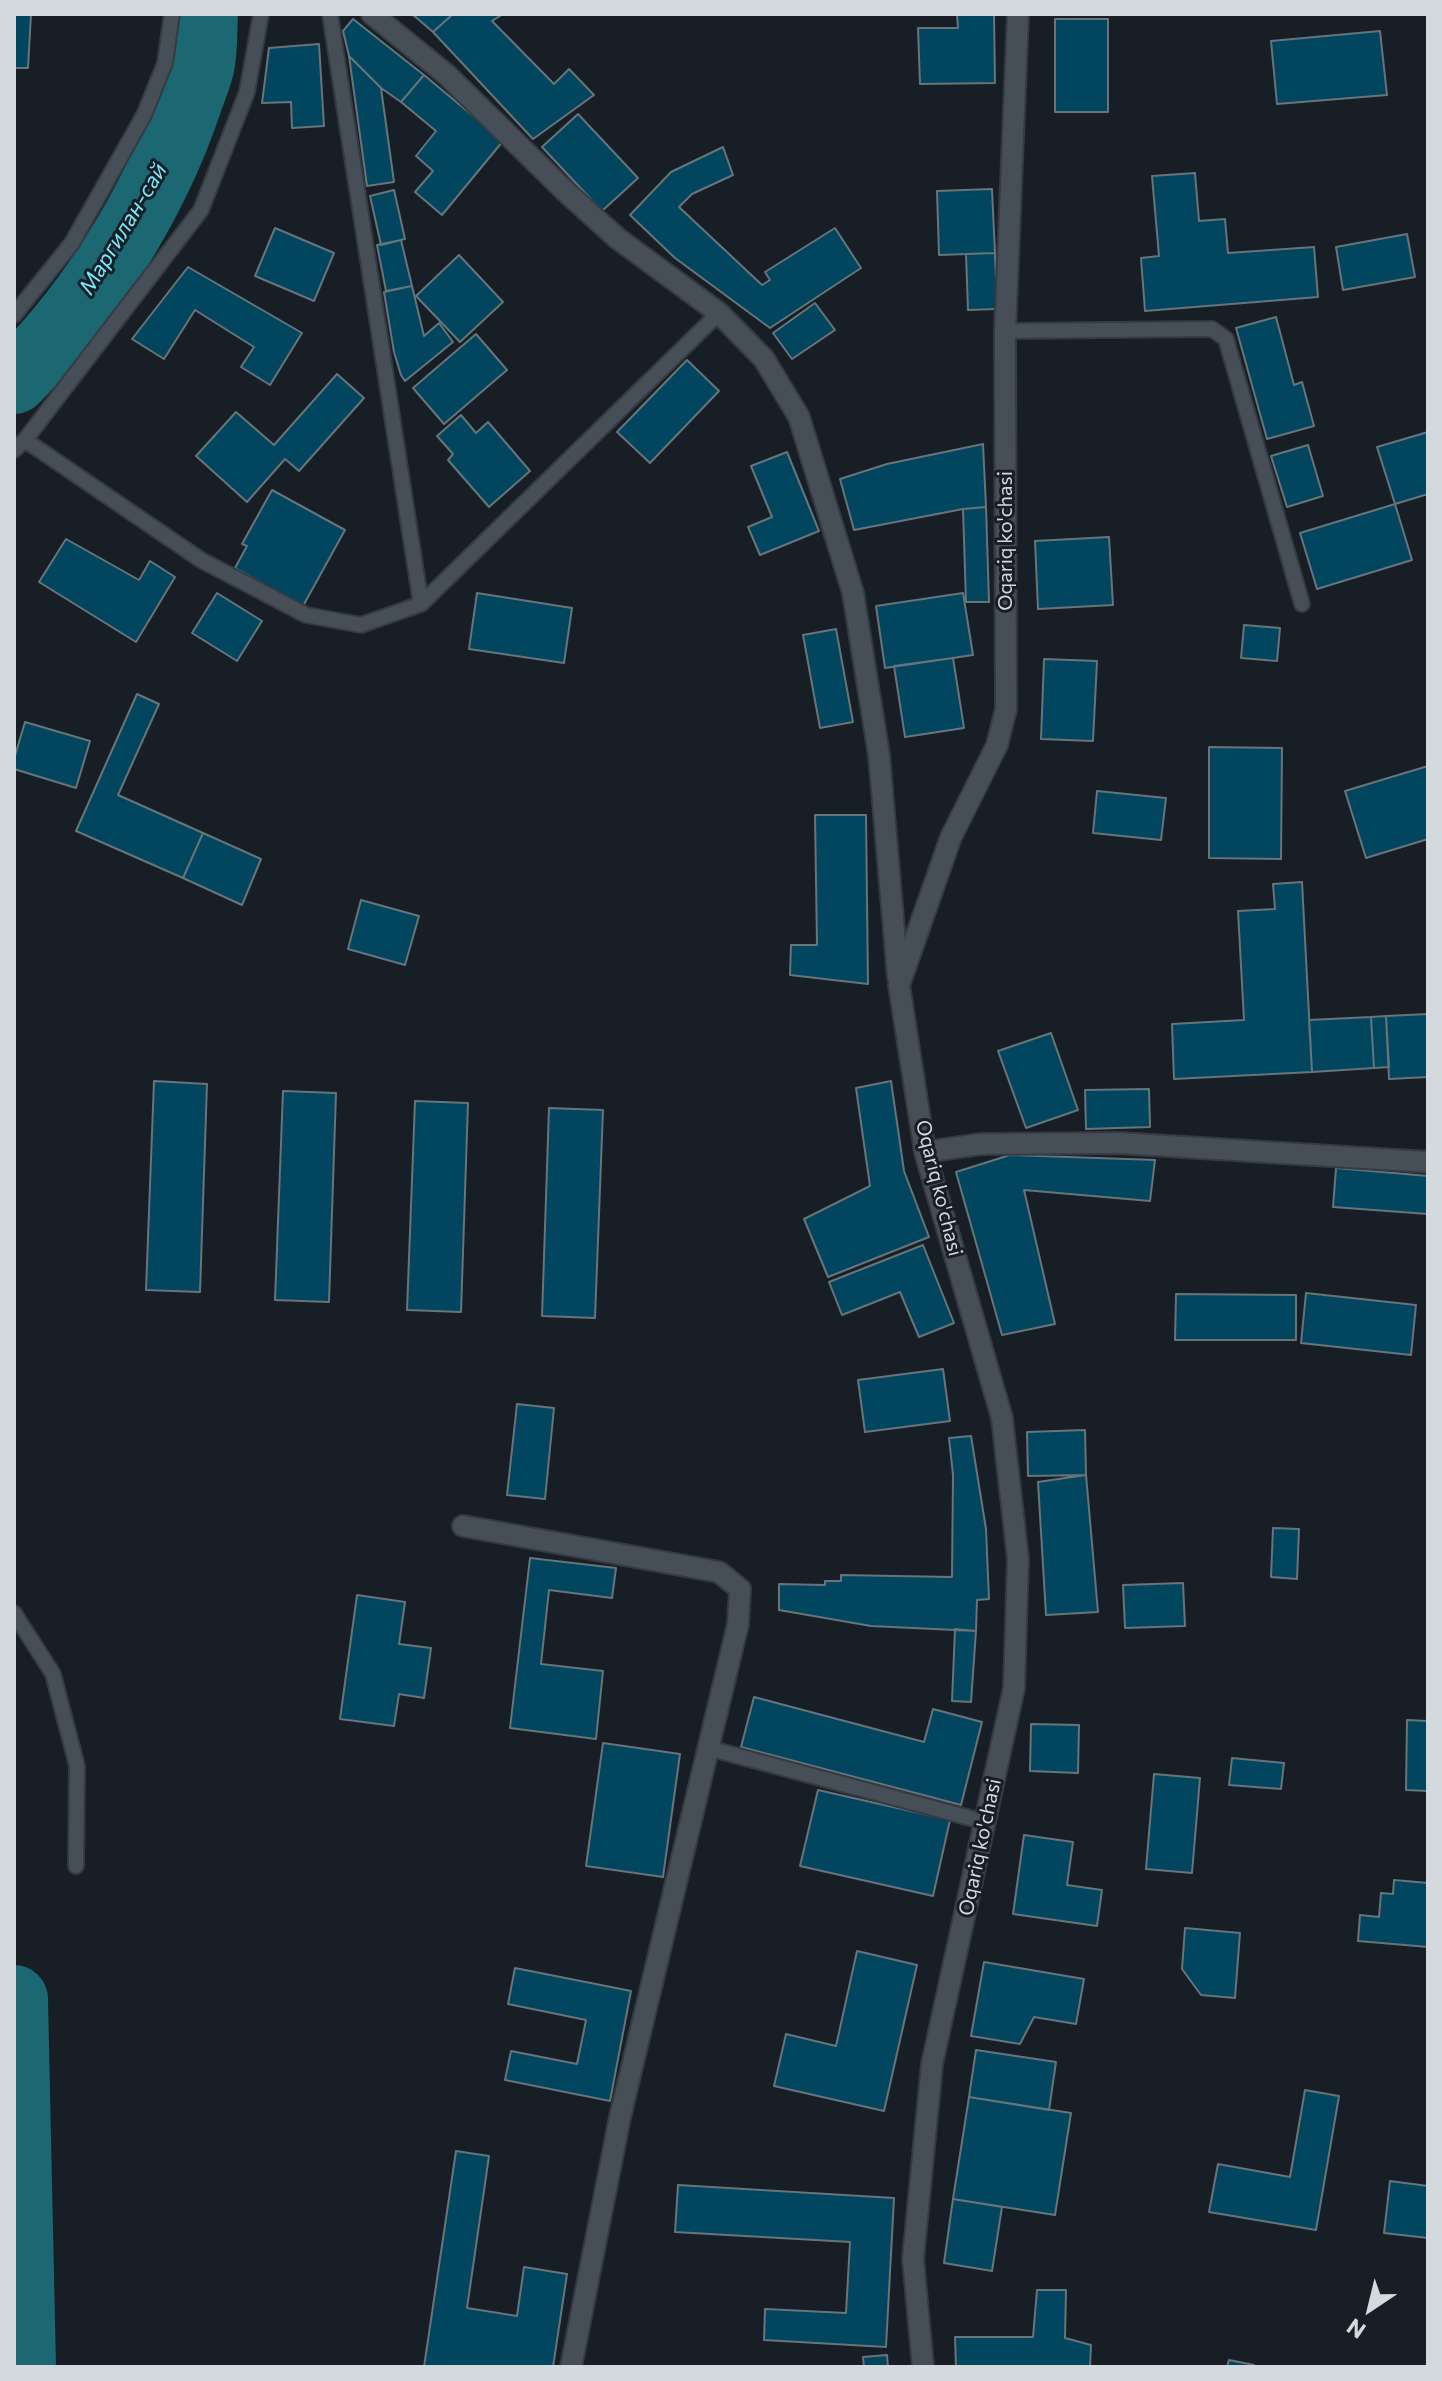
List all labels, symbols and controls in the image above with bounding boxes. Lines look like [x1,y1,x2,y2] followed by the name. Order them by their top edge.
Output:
[74,159,172,299] water label: Маргилан-сай
[993,471,1017,611] street label: Oqariq ko'chasi
[910,1117,968,1259] street label: Oqariq ko'chasi
[954,1776,1006,1918] street label: Oqariq ko'chasi
[1330,2269,1410,2349] north arrow
[1341,2313,1370,2345] text: N

